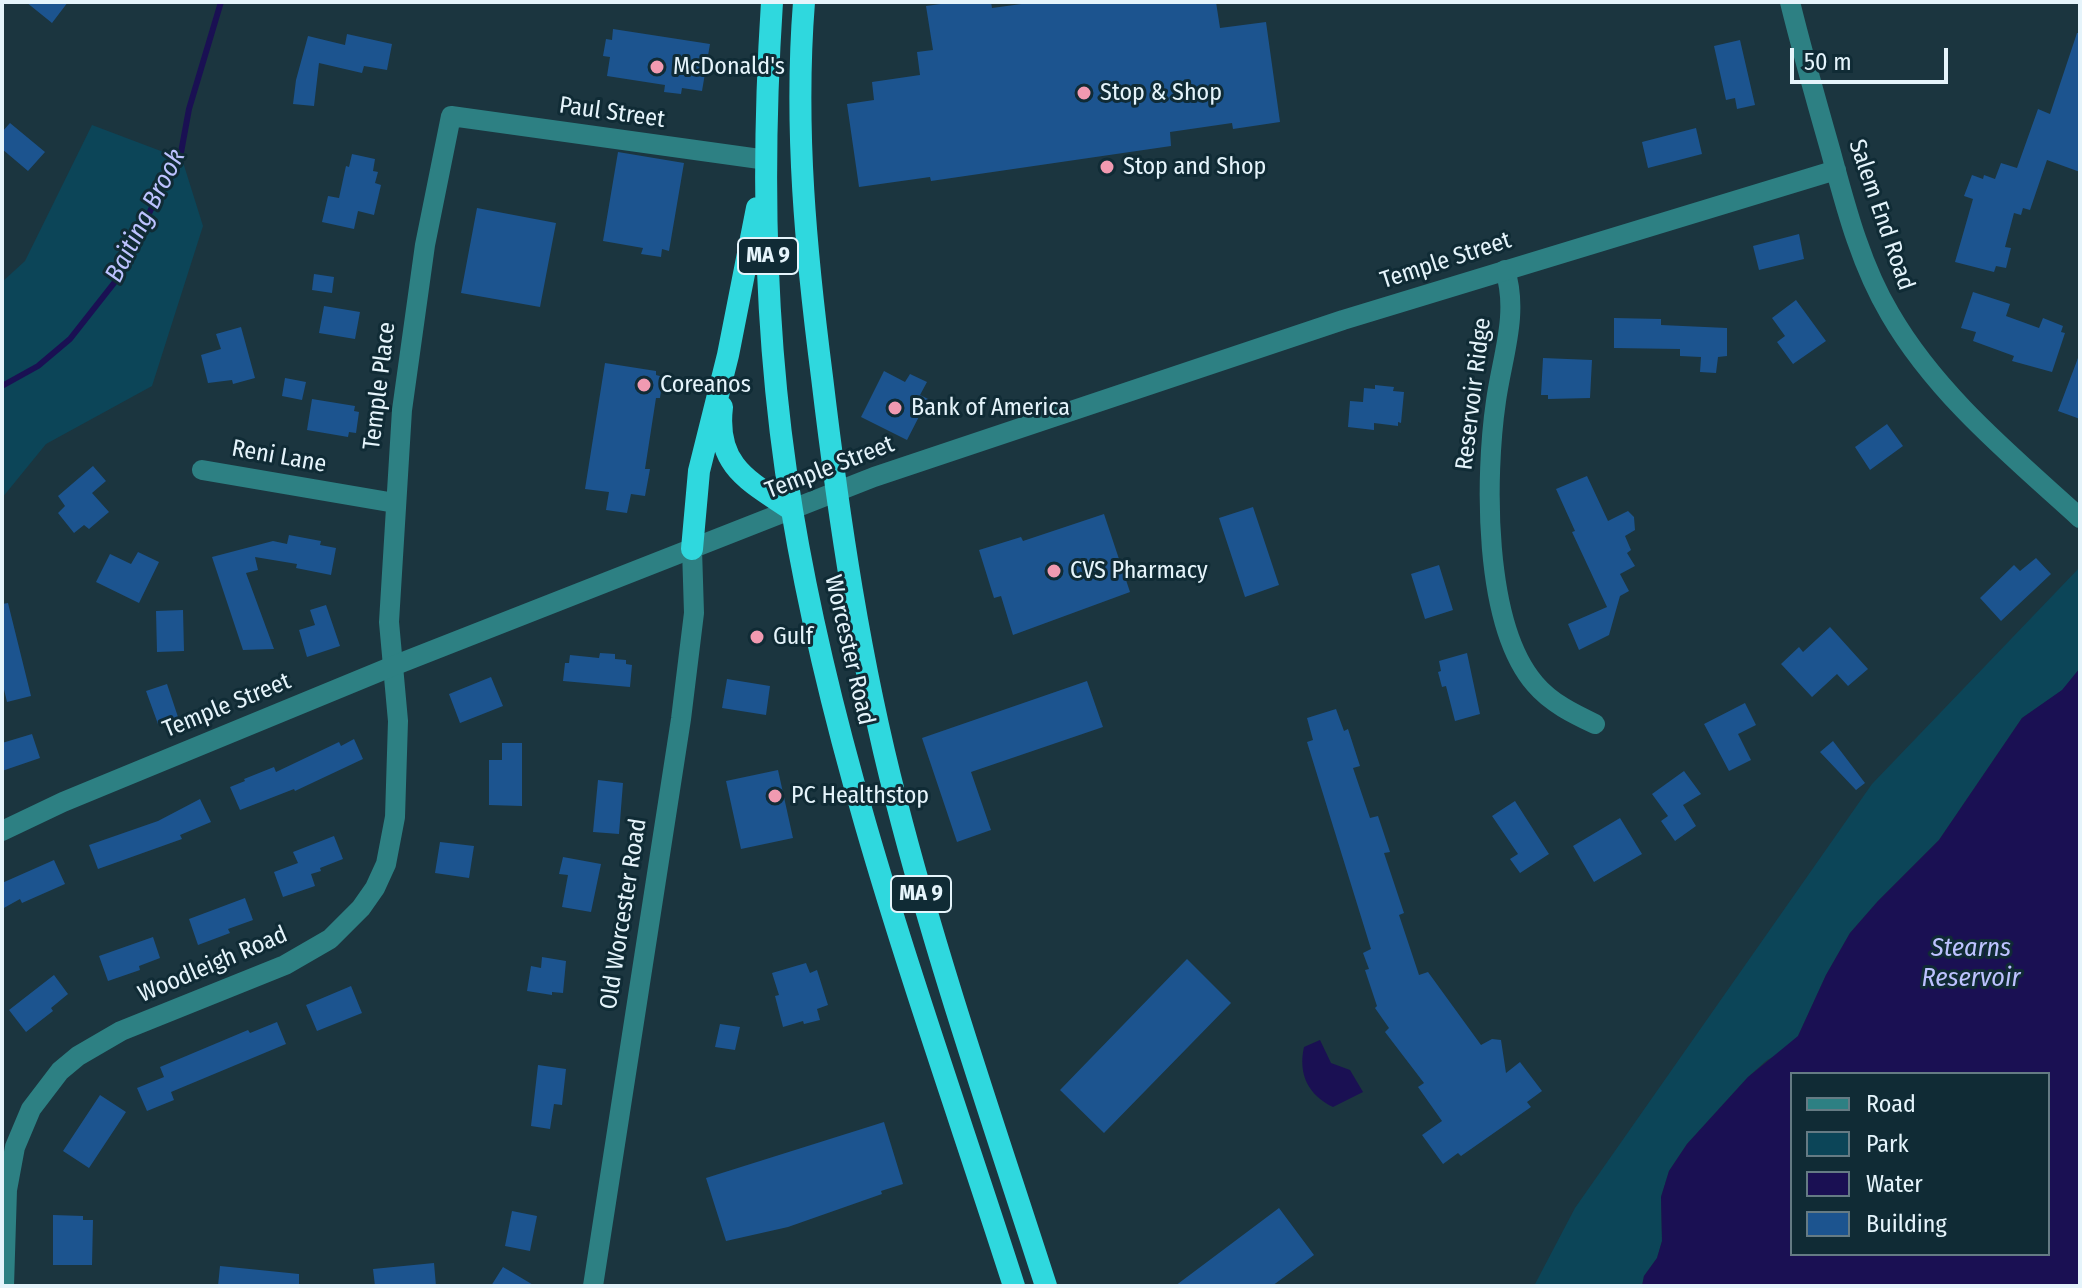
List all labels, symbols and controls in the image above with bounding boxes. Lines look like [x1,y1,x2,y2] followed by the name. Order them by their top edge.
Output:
[1794,32,1952,82] scale bar
[1804,48,1852,76] text: 50 m
[673,53,785,81] place label: McDonald's
[648,58,666,76] marker: McDonald's
[1100,79,1222,107] place label: Stop & Shop
[1075,84,1093,102] marker: Stop & Shop
[557,91,667,135] street label: Paul Street
[1842,136,1920,294] street label: Salem End Road
[99,144,193,288] water label: Baiting Brook
[1123,153,1266,181] place label: Stop and Shop
[1098,158,1116,176] marker: Stop and Shop
[1377,226,1515,296] street label: Temple Street
[738,238,798,274] road number: MA 9
[1450,316,1498,472] street label: Reservoir Ridge
[358,320,402,452] street label: Temple Place
[660,371,751,399] place label: Coreanos
[635,376,653,394] marker: Coreanos
[911,394,1070,422] place label: Bank of America
[886,399,904,417] marker: Bank of America
[762,430,898,506] street label: Temple Street
[229,435,329,479] street label: Reni Lane
[1070,557,1208,585] place label: CVS Pharmacy
[1045,562,1063,580] marker: CVS Pharmacy
[818,572,880,728] street label: Worcester Road
[773,623,813,651] place label: Gulf
[748,628,766,646] marker: Gulf
[159,667,295,745] street label: Temple Street
[791,782,929,810] place label: PC Healthstop
[766,787,784,805] marker: PC Healthstop
[595,816,653,1012] street label: Old Worcester Road
[891,876,951,912] road number: MA 9
[134,921,292,1009] street label: Woodleigh Road
[1922,933,2020,994] water label: Stearns Reservoir
[1790,1072,2050,1256] legend
[1866,1090,1916,1118] text: Road
[1866,1130,1909,1158] text: Park
[1866,1170,1923,1198] text: Water
[1866,1210,1947,1238] text: Building

